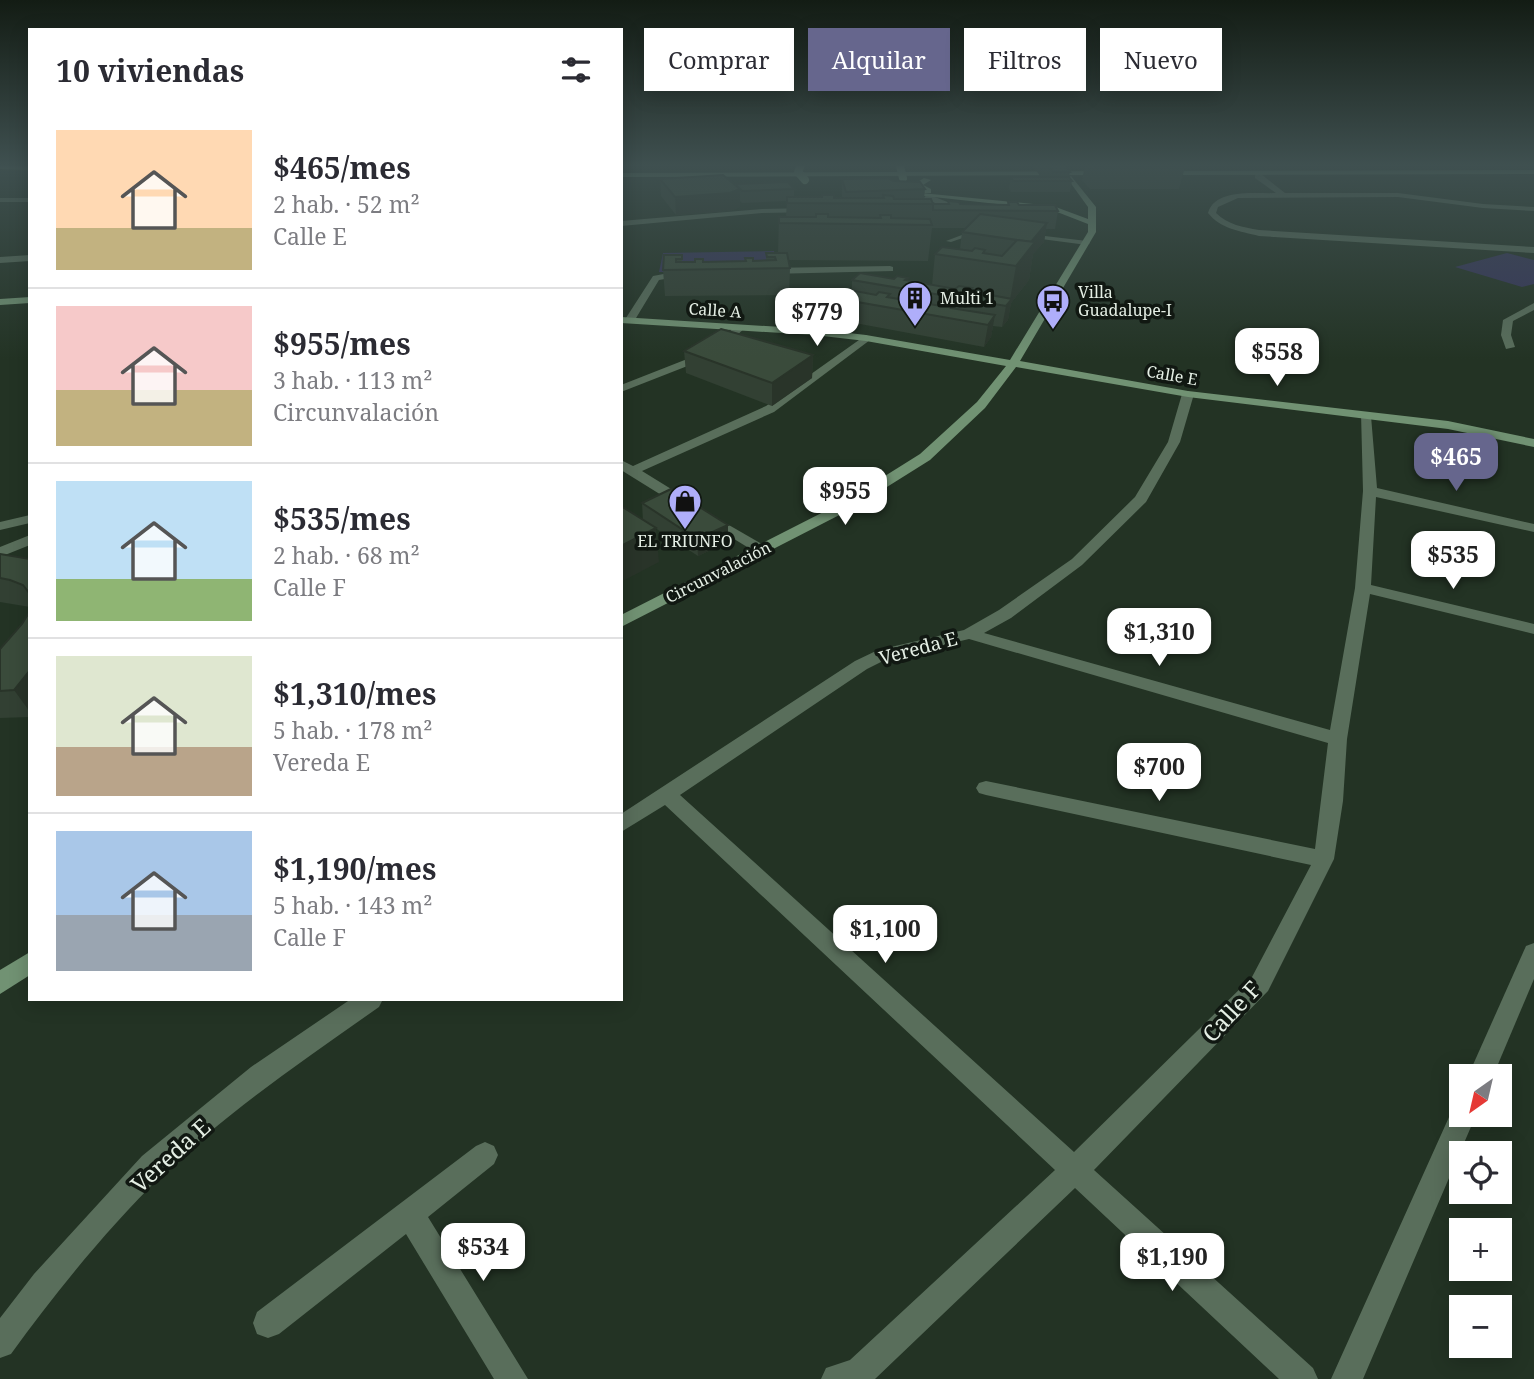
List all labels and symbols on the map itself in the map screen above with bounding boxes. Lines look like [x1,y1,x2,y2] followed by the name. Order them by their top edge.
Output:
[896,279,934,328] building icon: Multi 1
[1078,281,1172,321] place label: Villa Guadalupe-I
[1034,282,1072,331] bus stop icon: Villa Guadalupe-I
[940,287,994,309] place label: Multi 1
[776,288,858,348] pin: $779
[688,297,743,323] street label: Calle A
[1236,328,1318,388] pin: $558
[1145,360,1199,390] street label: Calle E
[1415,434,1497,493] pin: $465
[804,468,886,527] pin: $955
[666,482,704,531] shop icon: EL TRIUNFO
[637,530,733,552] place label: EL TRIUNFO
[1412,532,1494,591] pin: $535
[661,536,775,608] street label: Circunvalación
[1102,608,1216,668] pin: $1,310
[876,625,960,671] street label: Vereda E
[1118,744,1200,803] pin: $700
[828,906,942,965] pin: $1,100
[1194,973,1268,1049] street label: Calle F
[1449,1064,1512,1127] north arrow
[123,1111,217,1199] street label: Vereda E
[442,1224,524,1283] pin: $534
[1115,1234,1229,1293] pin: $1,190

